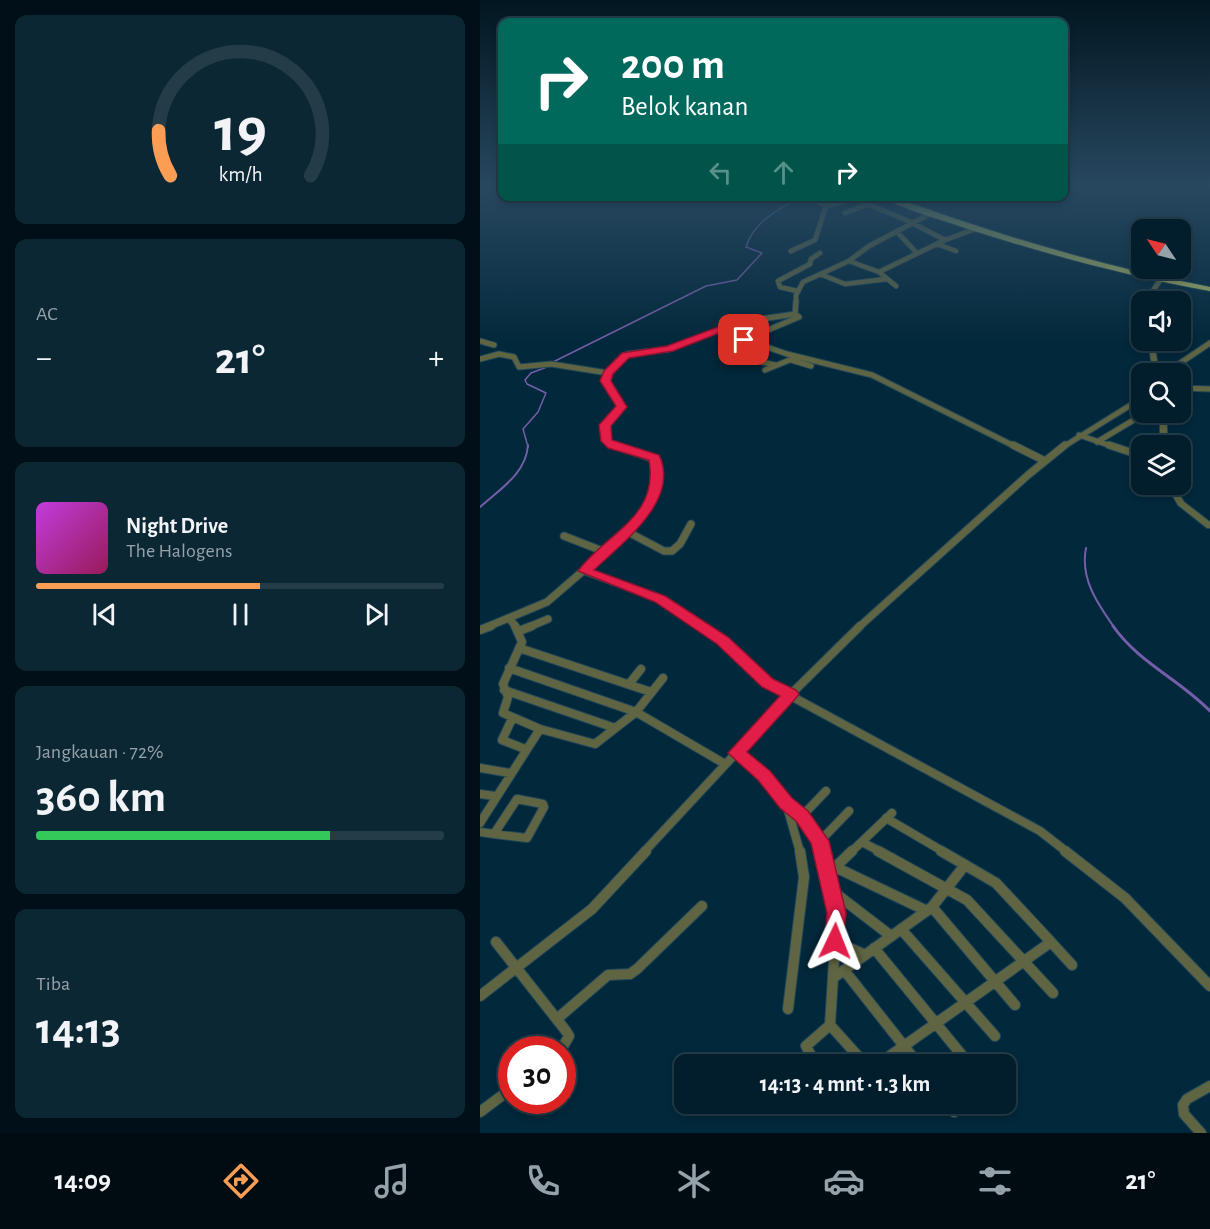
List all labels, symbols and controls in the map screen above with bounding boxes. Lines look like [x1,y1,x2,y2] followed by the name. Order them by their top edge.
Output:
[522,42,600,120] icon: right
[621,44,725,86] text: 200 m
[621,93,748,120] text: Belok kanan
[214,100,266,162] text: 19
[704,156,737,189] icon: left
[767,156,800,189] icon: ahead
[830,156,863,189] icon: right
[218,165,262,186] text: km/h
[1131,219,1191,279] north arrow
[1131,219,1191,495] map controls
[1131,291,1191,351] button: sound
[36,304,58,324] text: AC
[718,314,769,365] pin
[727,323,760,356] icon: arrive
[215,337,265,382] text: 21°
[36,342,52,375] text: −
[428,342,444,375] text: +
[1131,363,1191,423] button: search
[1131,435,1191,495] button: layers
[126,515,228,537] text: Night Drive
[126,541,232,561] text: The Halogens
[88,598,121,631] icon: previous
[224,598,257,631] icon: pause
[360,598,393,631] icon: next
[36,742,164,762] text: Jangkauan · 72%
[36,775,166,820] text: 360 km
[803,909,867,973] position arrow
[36,974,70,994] text: Tiba
[36,1007,121,1052] text: 14:13
[498,1036,576,1114] speed limit sign: 30
[760,1073,930,1095] text: 14:13 · 4 mnt · 1.3 km
[220,1160,262,1202] icon: directions
[371,1160,413,1202] icon: music
[522,1160,564,1202] icon: phone
[673,1160,715,1202] icon: climate
[823,1160,865,1202] icon: car
[974,1160,1016,1202] icon: filters
[54,1167,111,1194] text: 14:09
[1125,1167,1156,1194] text: 21°

